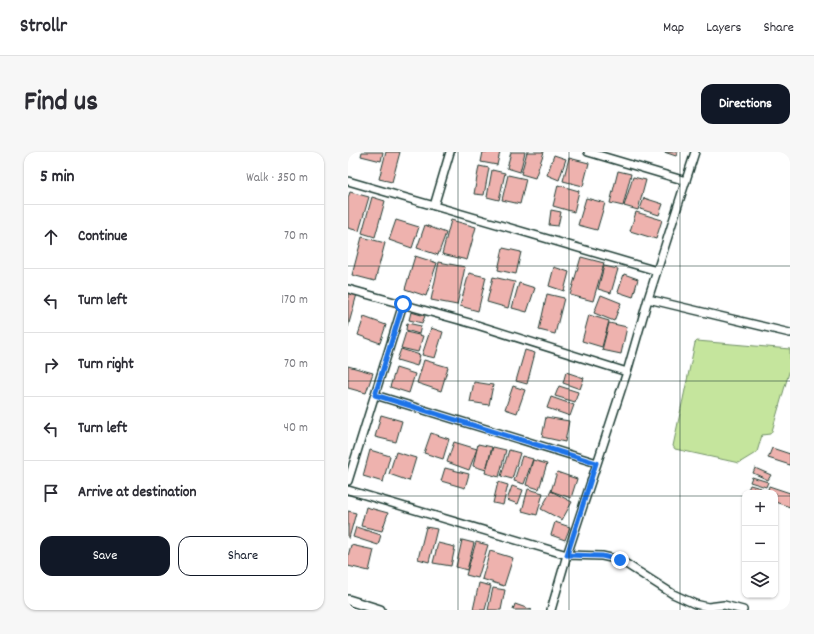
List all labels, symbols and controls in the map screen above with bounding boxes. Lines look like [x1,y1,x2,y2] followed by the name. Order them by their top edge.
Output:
[20,14,67,41] text: Strollr
[663,18,684,38] text: Map
[706,18,741,38] text: Layers
[763,18,794,38] text: Share
[24,84,98,124] text: Find us
[701,84,790,124] button: Directions
[40,166,74,190] text: 5 min
[246,169,308,188] text: Walk · 350 m
[40,226,62,248] icon: ahead
[78,226,127,248] text: Continue
[284,227,308,246] text: 70 m
[40,290,62,312] icon: left
[78,290,127,312] text: Turn left
[281,291,308,310] text: 170 m
[394,295,412,313] route start
[40,354,62,376] icon: right
[78,354,134,376] text: Turn right
[284,355,308,374] text: 70 m
[40,418,62,440] icon: left
[78,418,127,440] text: Turn left
[284,419,308,438] text: 40 m
[40,482,62,504] icon: arrive
[78,482,196,504] text: Arrive at destination
[742,490,778,598] map controls
[742,490,778,526] button: +
[742,526,778,562] button: −
[40,536,170,576] button: Save
[178,536,308,576] button: Share
[611,551,629,569] route end
[742,562,778,598] button: layers

